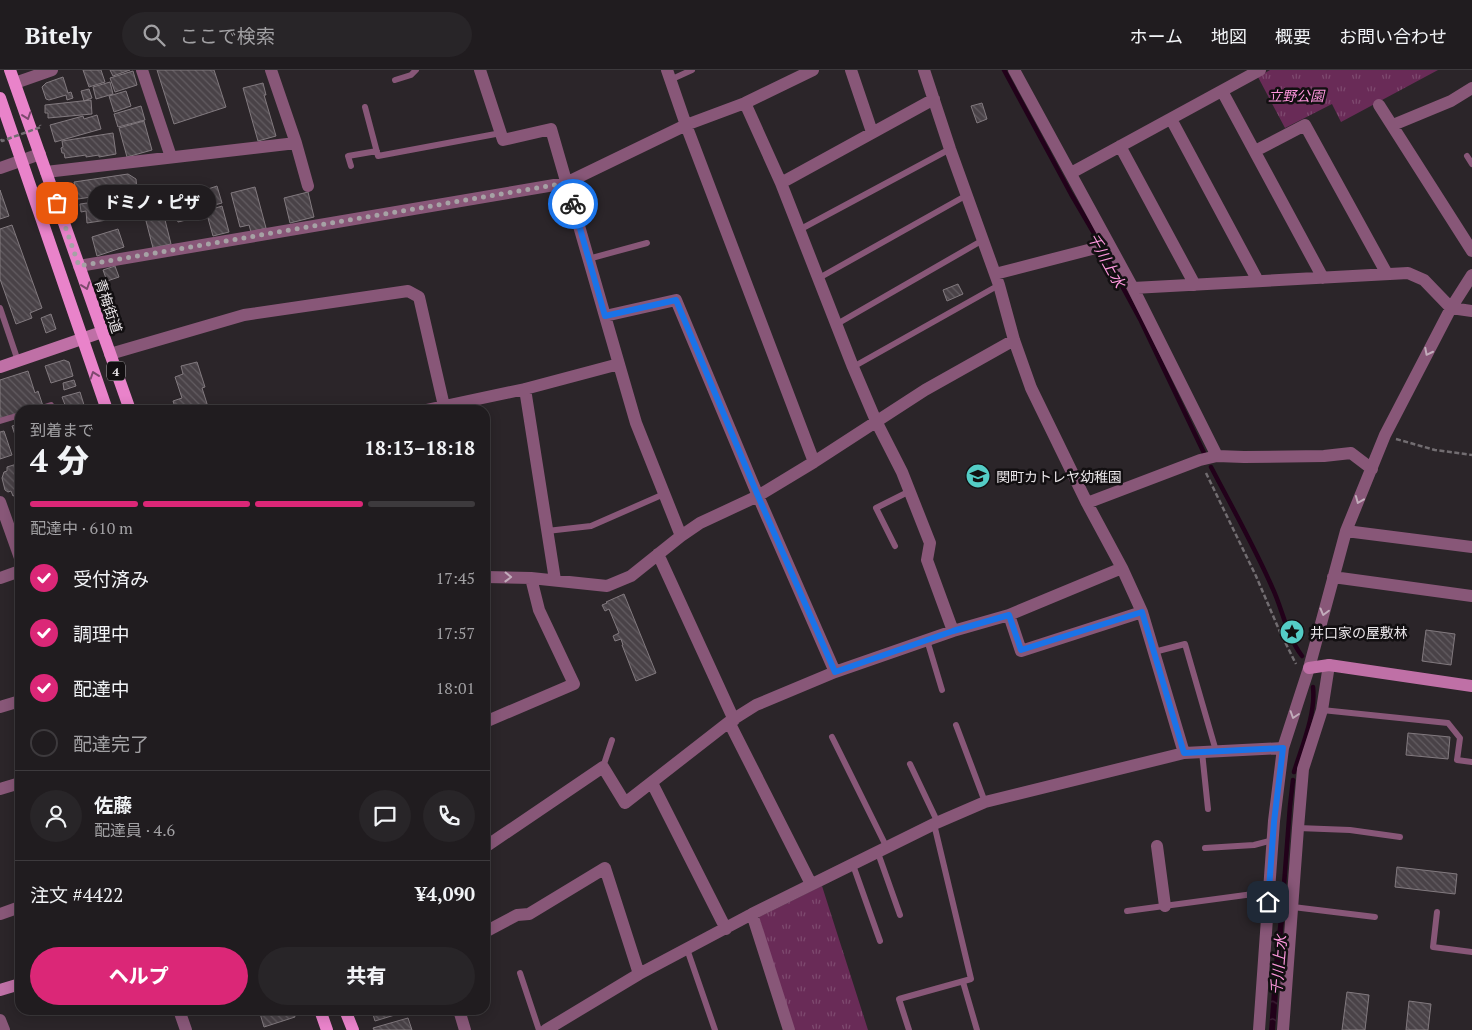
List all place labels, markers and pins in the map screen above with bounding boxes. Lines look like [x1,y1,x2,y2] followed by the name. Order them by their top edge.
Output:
[36,182,78,224] pin
[87,186,214,220] callout: ドミノ・ピザ
[965,463,991,489] school or university icon: 関町カトレヤ幼稚園
[996,467,1122,486] place label: 関町カトレヤ幼稚園
[1279,619,1305,645] place icon: 井口家の屋敷林
[1310,623,1408,642] place label: 井口家の屋敷林
[1247,881,1289,923] pin

